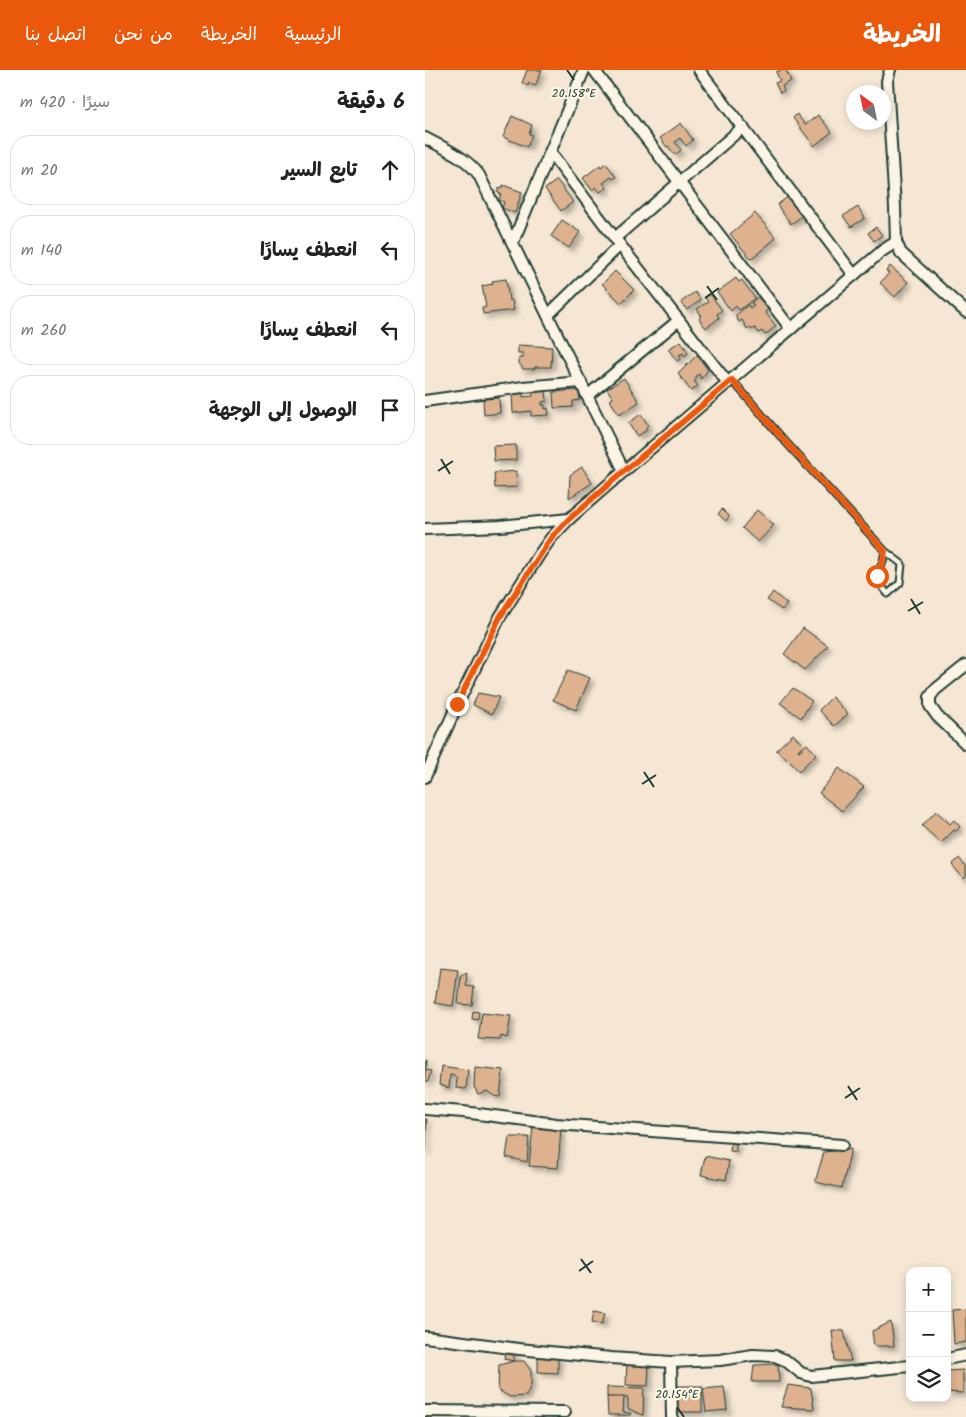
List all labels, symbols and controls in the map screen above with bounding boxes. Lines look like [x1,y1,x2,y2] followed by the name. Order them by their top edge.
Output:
[863,16,941,55] text: الخريطة
[25,21,86,50] text: اتصل بنا
[114,21,173,50] text: من نحن
[201,21,257,50] text: الخريطة
[285,21,341,50] text: الرئيسية
[552,84,597,103] text: 20.158°E
[846,85,891,130] north arrow
[337,86,405,119] text: 6 دقيقة
[20,90,110,115] text: سيرًا · 420 m
[282,156,357,186] text: تابع السير
[376,156,404,184] icon: ahead
[21,158,57,183] text: 20 m
[260,236,357,266] text: انعطف يسارًا
[376,236,404,264] icon: left
[21,238,62,263] text: 140 m
[260,316,357,346] text: انعطف يسارًا
[376,316,404,344] icon: left
[21,318,66,343] text: 260 m
[209,396,357,426] text: الوصول إلى الوجهة
[376,396,404,424] icon: arrive
[866,565,889,588] route start
[446,693,469,716] route end
[906,1267,951,1402] map controls
[906,1267,951,1312] button: +
[906,1312,951,1357] button: −
[906,1357,951,1402] button: layers
[655,1385,700,1404] text: 20.154°E

